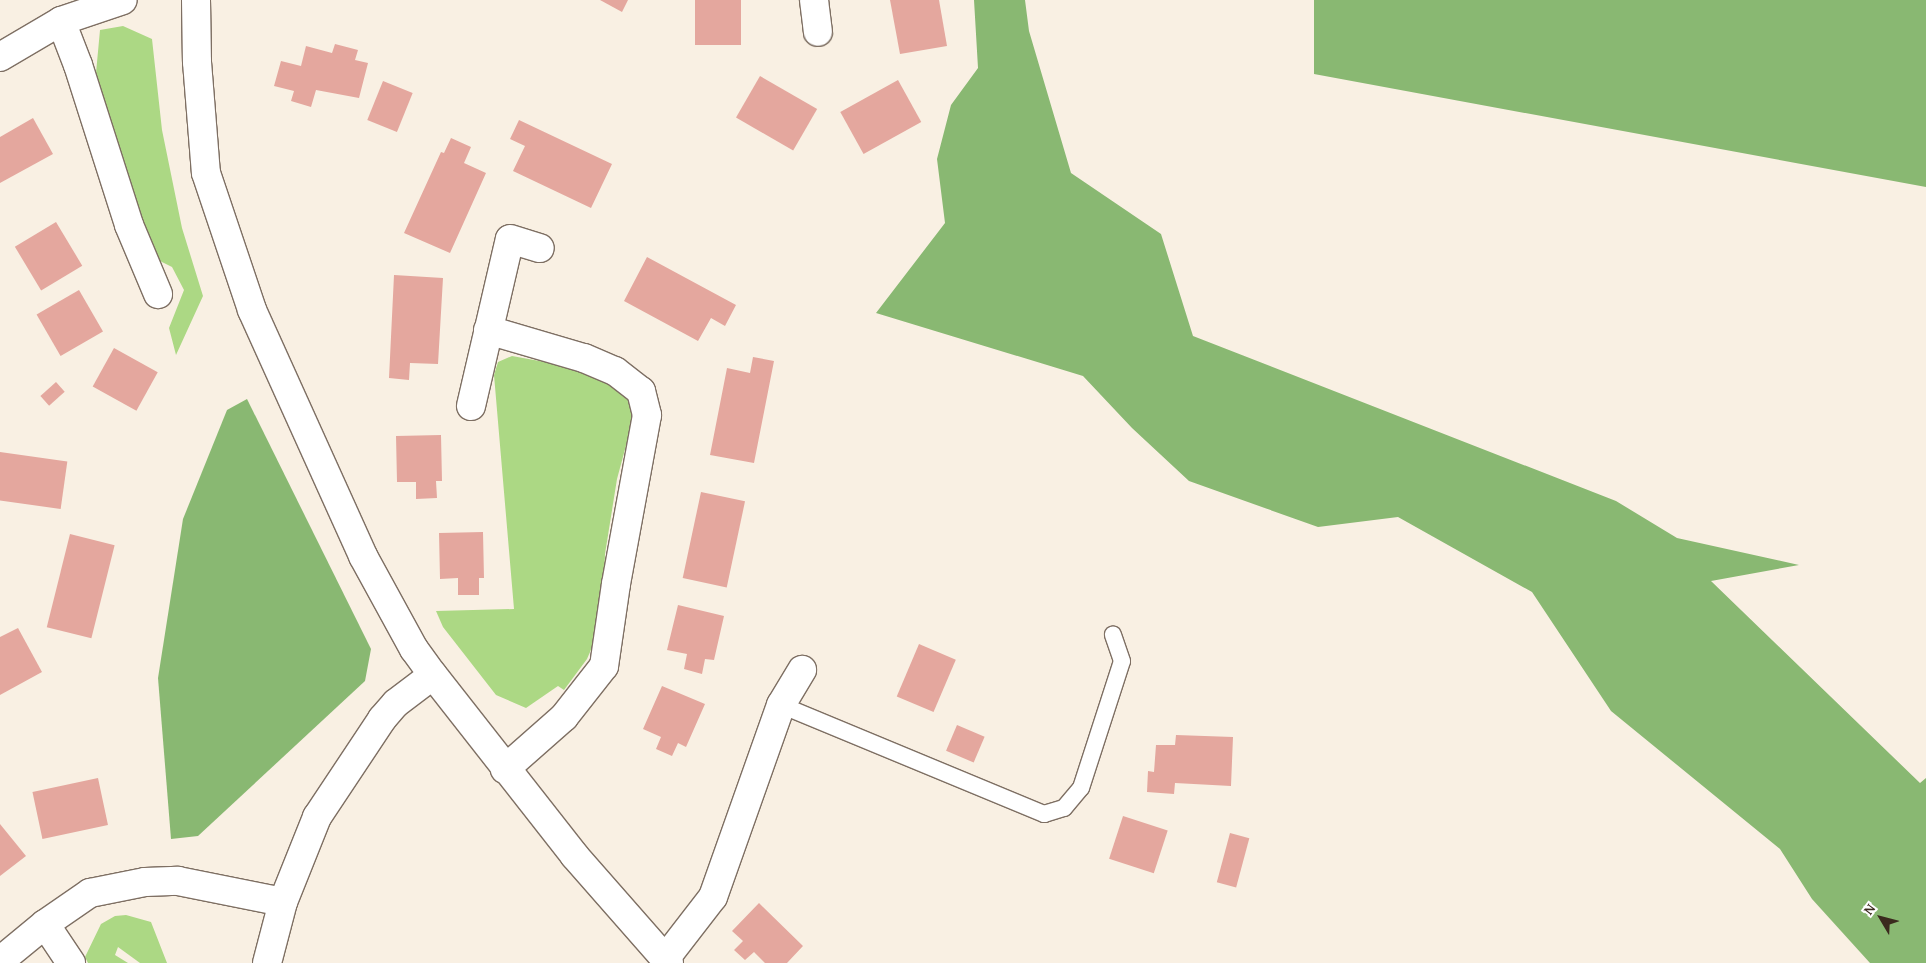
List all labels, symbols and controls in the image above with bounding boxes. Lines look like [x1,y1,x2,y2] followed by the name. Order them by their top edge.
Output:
[1856,893,1906,943] north arrow
[1858,899,1880,919] text: N

